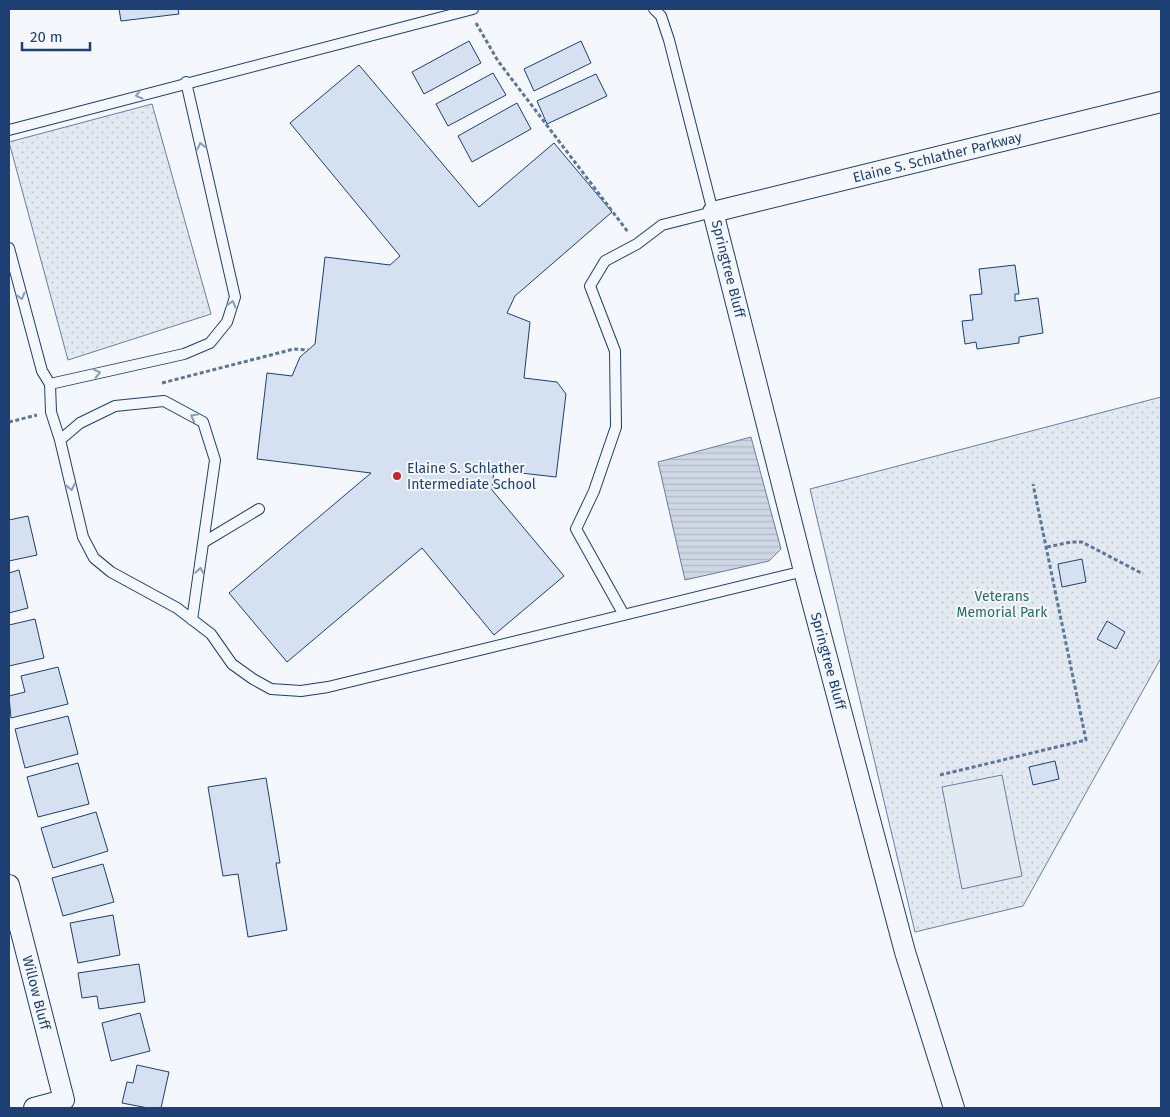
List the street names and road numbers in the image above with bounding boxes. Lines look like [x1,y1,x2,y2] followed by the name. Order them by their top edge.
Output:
[851,128,1024,186] street label: Elaine S. Schlather Parkway
[708,218,749,321] street label: Springtree Bluff
[807,611,849,713] street label: Springtree Bluff
[19,954,54,1033] street label: Willow Bluff

